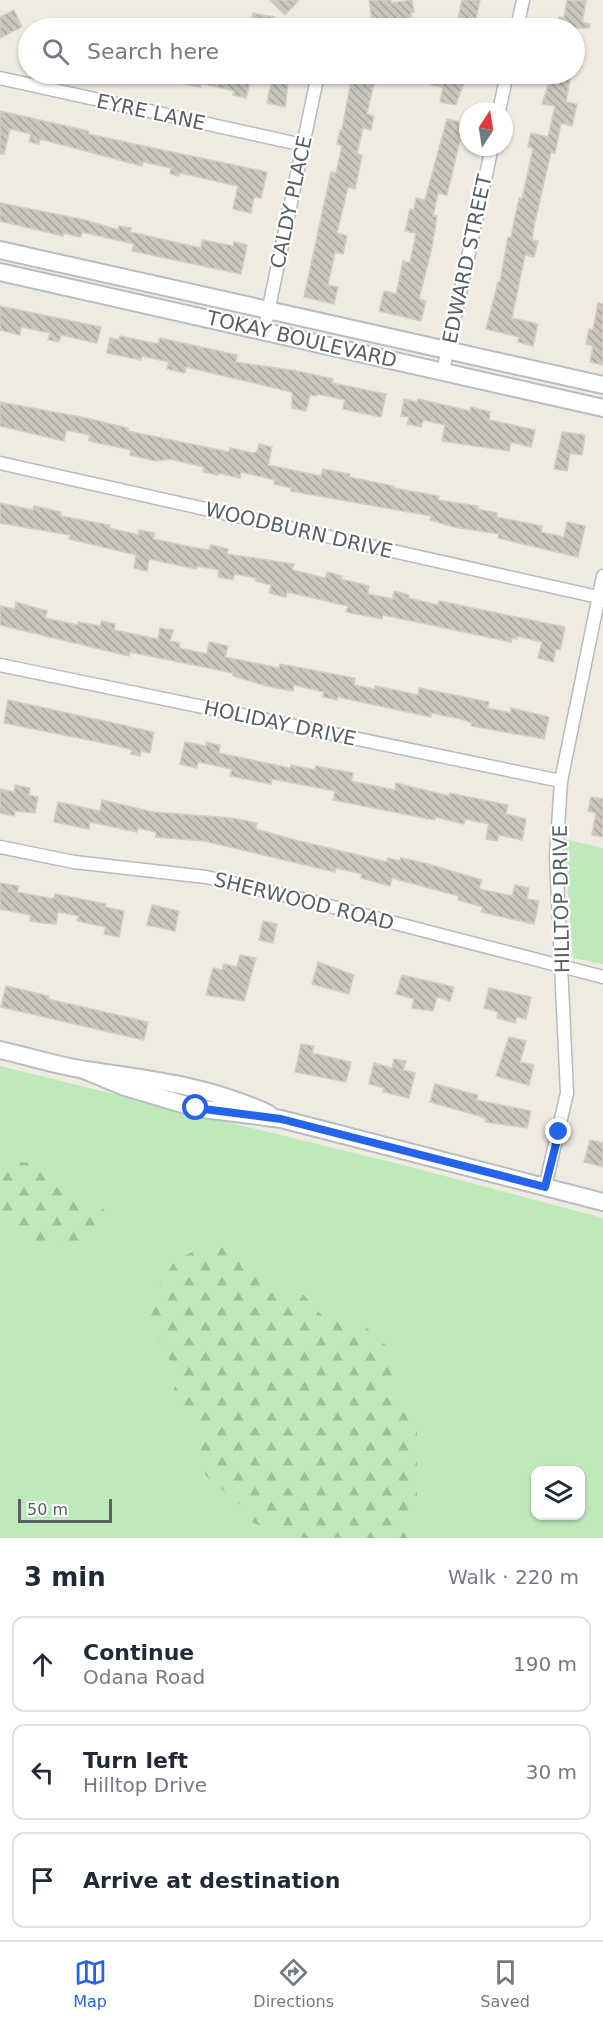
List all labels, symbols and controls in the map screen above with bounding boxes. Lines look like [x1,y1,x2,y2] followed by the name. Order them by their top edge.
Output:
[18,18,585,84] search box
[39,35,72,68] icon: search
[87,39,219,64] text: Search here
[94,89,208,135] street label: EYRE LANE
[459,102,513,156] north arrow
[265,133,317,271] street label: CALDY PLACE
[437,171,497,346] street label: EDWARD STREET
[204,305,399,373] street label: TOKAY BOULEVARD
[203,497,395,563] street label: WOODBURN DRIVE
[202,695,358,751] street label: HOLIDAY DRIVE
[548,825,574,973] street label: HILLTOP DRIVE
[211,867,397,935] street label: SHERWOOD ROAD
[182,1094,208,1120] route start
[545,1118,571,1144] route end
[531,1466,585,1520] map controls
[531,1466,585,1520] button: layers
[18,1496,112,1524] scale bar
[27,1500,68,1519] text: 50 m
[24,1562,106,1592] text: 3 min
[448,1565,579,1589] text: Walk · 220 m
[83,1640,194,1665] text: Continue
[26,1648,59,1681] icon: ahead
[513,1652,577,1676] text: 190 m
[83,1665,205,1689] text: Odana Road
[83,1748,188,1773] text: Turn left
[26,1756,59,1789] icon: left
[526,1760,577,1784] text: 30 m
[83,1773,207,1797] text: Hilltop Drive
[26,1864,59,1897] icon: arrive
[83,1868,340,1893] text: Arrive at destination
[73,1956,107,2011] tab: Map
[253,1956,334,2011] tab: Directions
[480,1956,530,2011] tab: Saved

